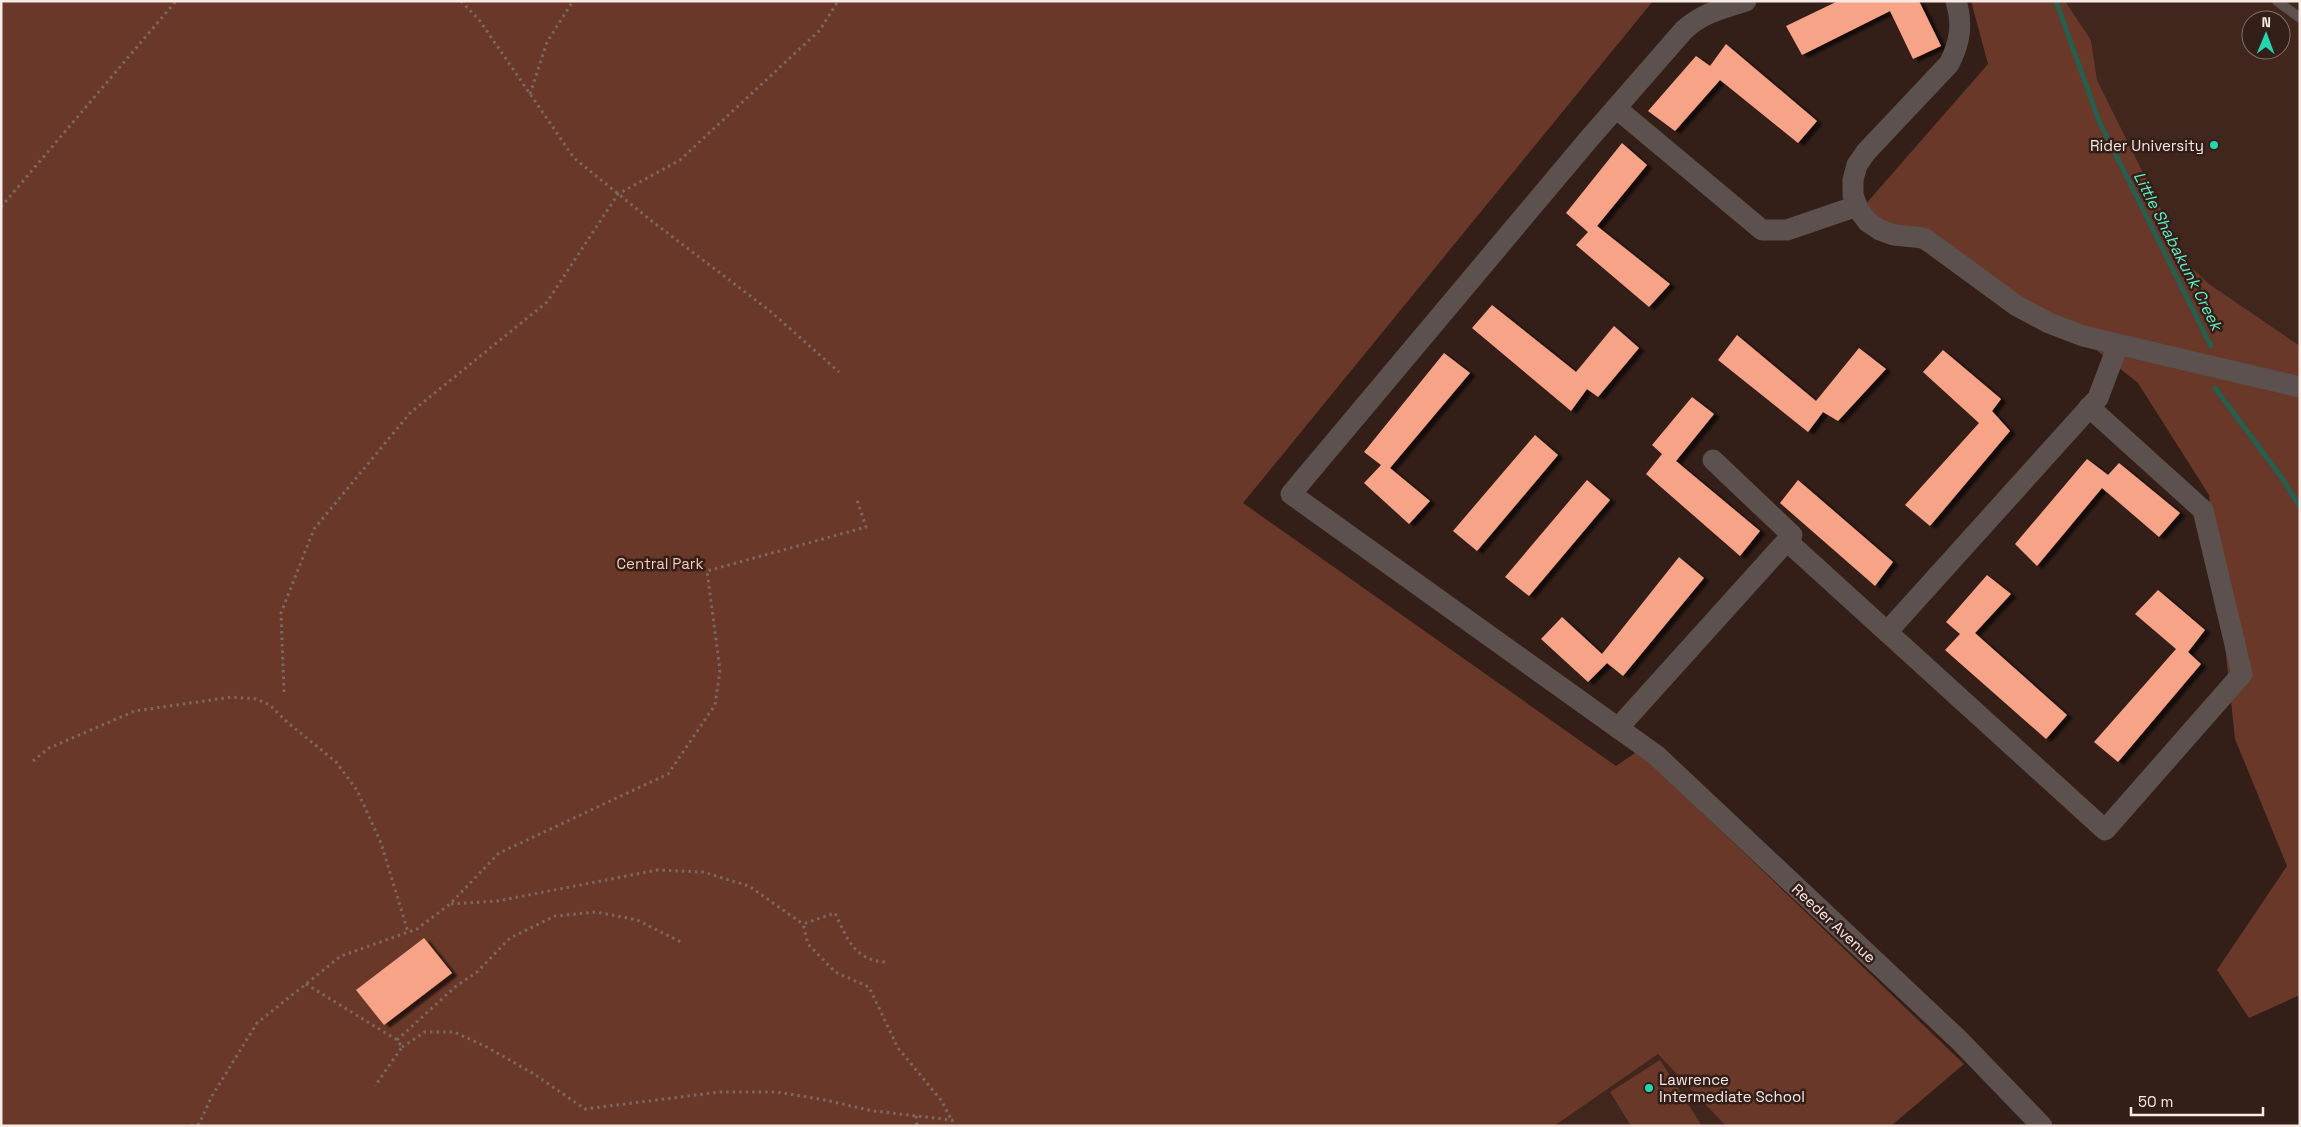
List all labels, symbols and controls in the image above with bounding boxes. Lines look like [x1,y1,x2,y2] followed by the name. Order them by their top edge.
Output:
[2241,10,2291,60] north arrow
[2261,13,2271,31] text: N
[2090,136,2204,155] place label: Rider University
[2208,139,2220,151] marker: Rider University
[2129,168,2228,336] water label: Little Shabakunk Creek
[616,554,704,573] park label: Central Park
[1788,879,1880,967] street label: Reeder Avenue
[1659,1070,1805,1106] place label: Lawrence Intermediate School
[1643,1082,1655,1094] marker: Lawrence Intermediate School
[2131,1084,2264,1116] scale bar
[2138,1092,2173,1111] text: 50 m

